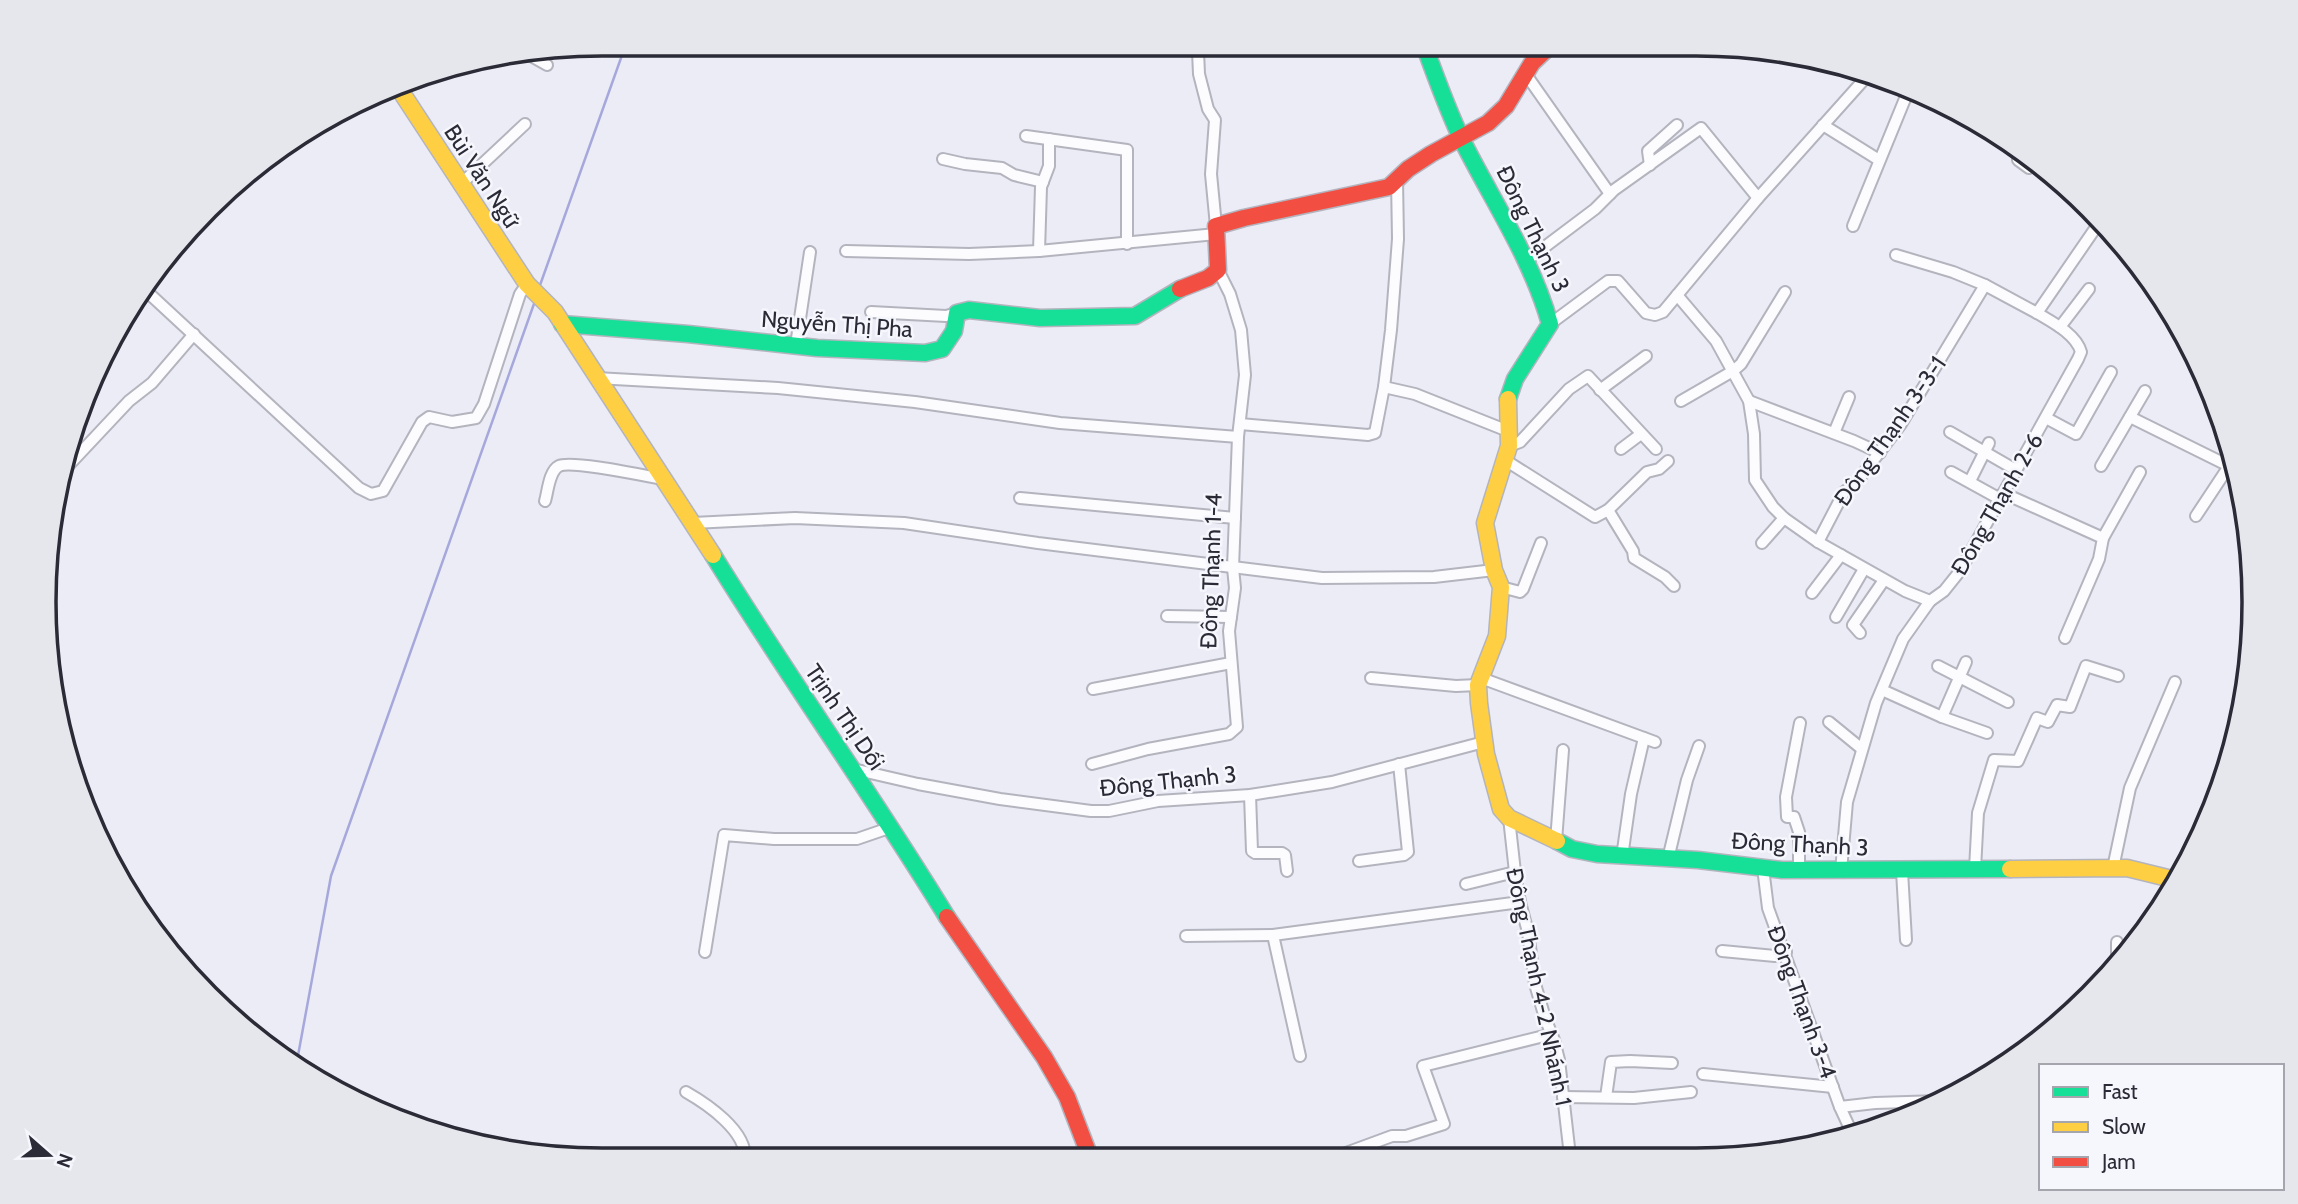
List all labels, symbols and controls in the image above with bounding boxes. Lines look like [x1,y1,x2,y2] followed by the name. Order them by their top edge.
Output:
[438,119,527,234] street label: Bùi Văn Ngữ
[1490,161,1576,297] street label: Đông Thạnh 3
[760,305,914,343] street label: Nguyễn Thị Pha
[1828,351,1952,511] street label: Đông Thạnh 3-3-1
[1945,428,2049,580] street label: Đông Thạnh 2-6
[1194,493,1228,649] street label: Đông Thạnh 1-4
[799,659,891,775] street label: Trịnh Thị Dối
[1098,760,1238,802] street label: Đông Thạnh 3
[1731,826,1869,862] street label: Đông Thạnh 3
[1500,866,1578,1108] street label: Đông Thạnh 4-2 Nhánh 1
[1761,922,1843,1082] street label: Đông Thạnh 3-4
[2039,1064,2284,1190] legend
[2102,1079,2138,1104] text: Fast
[2102,1114,2146,1139] text: Slow
[14,1120,84,1190] north arrow
[2101,1149,2136,1174] text: Jam
[51,1150,78,1171] text: N

